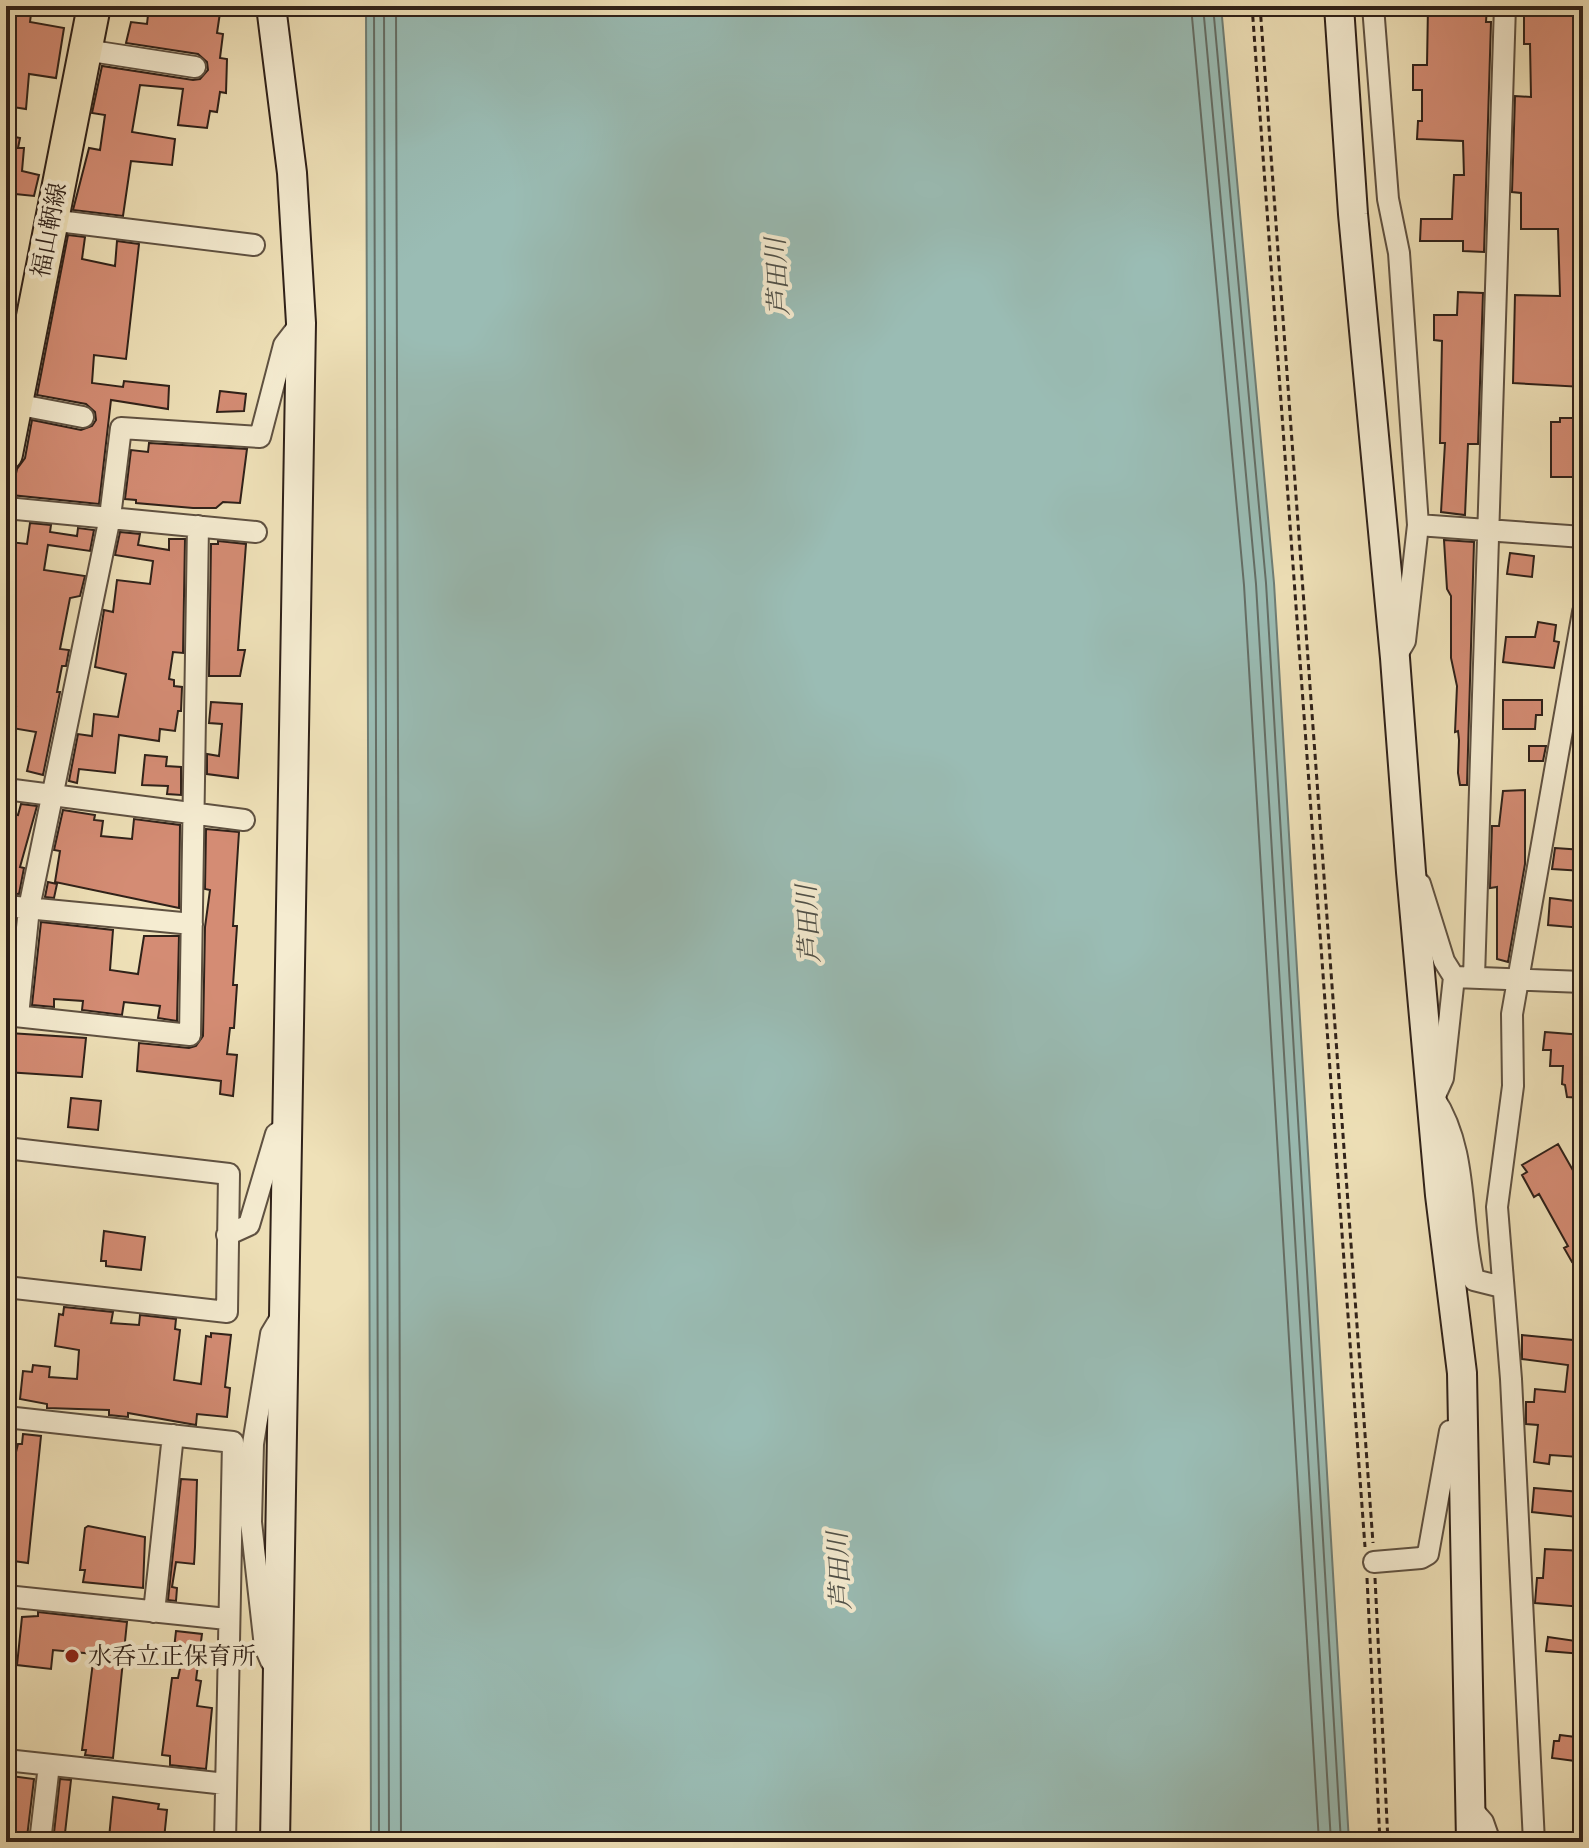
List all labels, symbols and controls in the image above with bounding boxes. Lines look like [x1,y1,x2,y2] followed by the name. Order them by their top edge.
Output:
[25,180,73,280] street label: 福山鞆線
[759,234,795,317] water label: 芦田川
[790,881,826,964] water label: 芦田川
[821,1528,857,1611] water label: 芦田川
[88,1641,256,1671] place label: 水呑立正保育所
[63,1647,81,1665] marker: 水呑立正保育所

